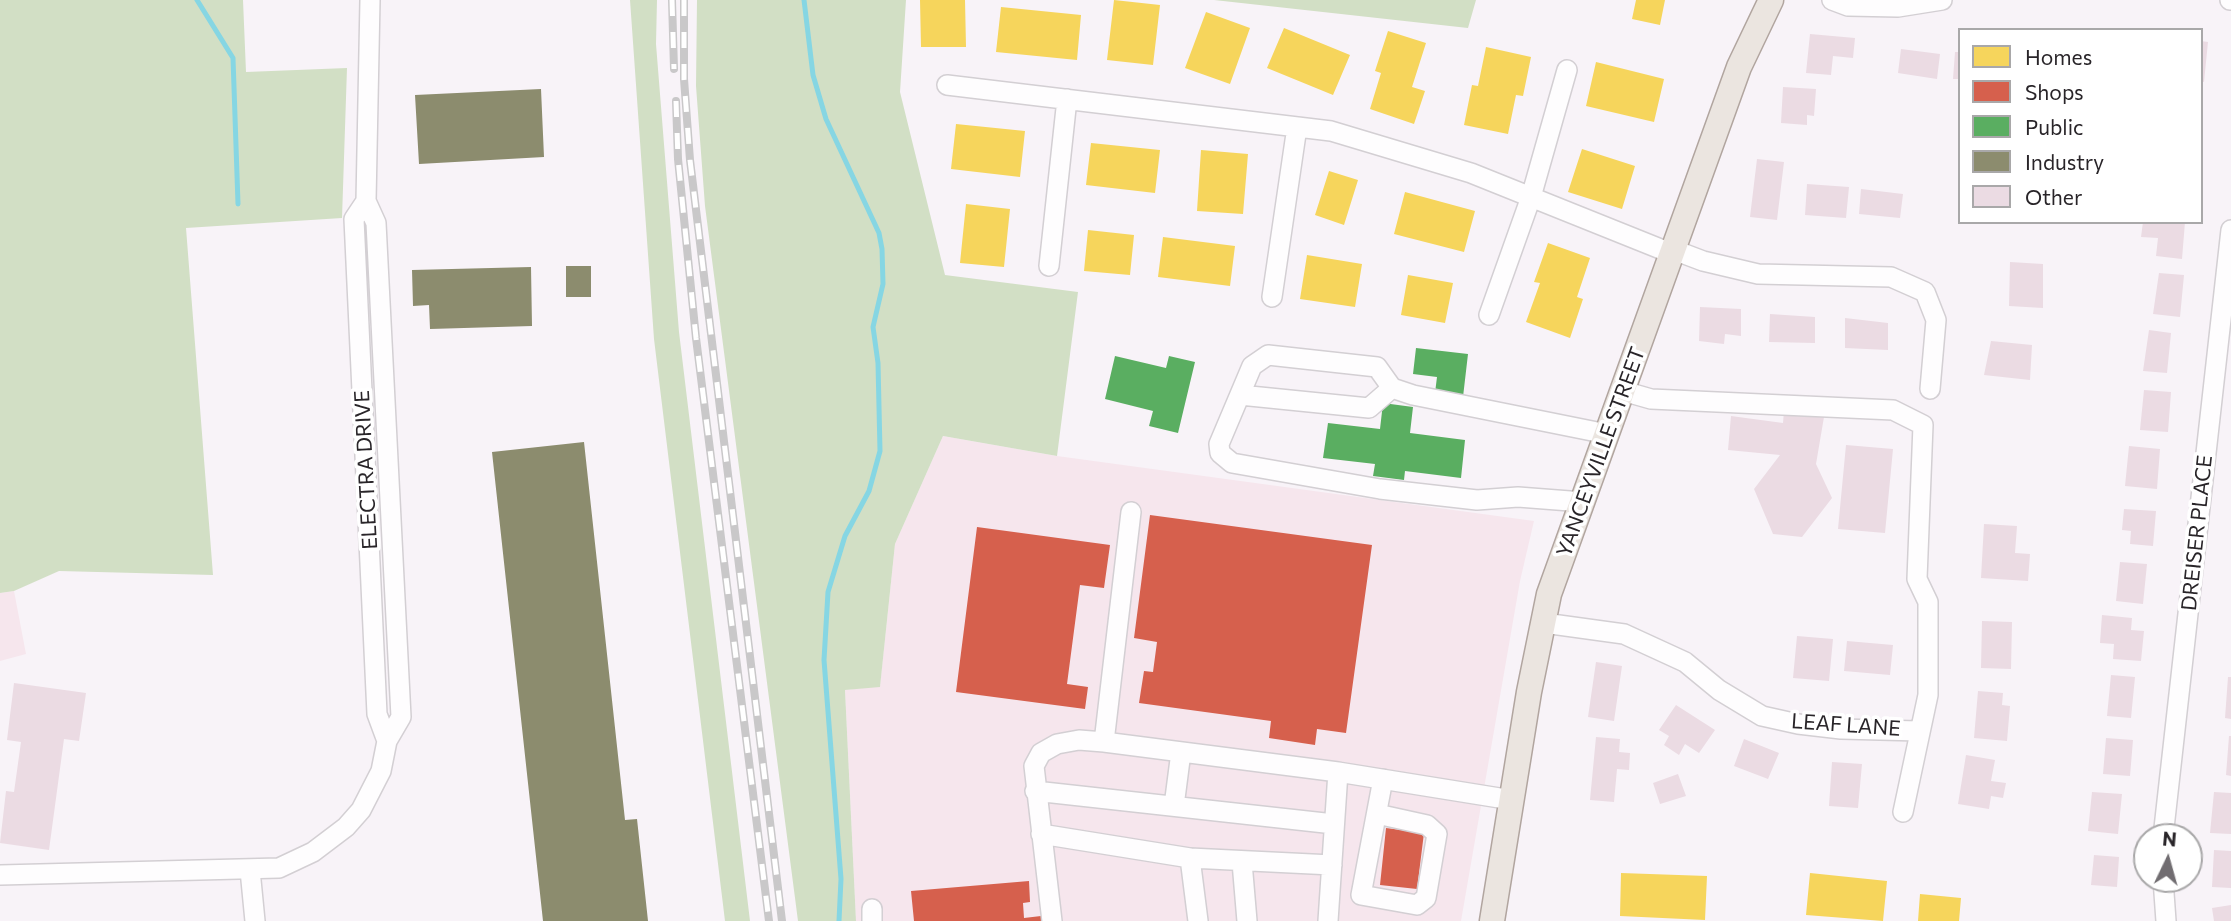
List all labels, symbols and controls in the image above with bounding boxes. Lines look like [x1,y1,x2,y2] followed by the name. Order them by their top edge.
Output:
[1958,28,2203,224] legend
[2025,44,2092,69] text: Homes
[2025,79,2084,104] text: Shops
[2025,114,2083,139] text: Public
[2025,149,2104,174] text: Industry
[2025,184,2082,209] text: Other
[1551,344,1651,560] street label: YANCEYVILLE STREET
[349,390,383,550] street label: ELECTRA DRIVE
[2176,454,2218,612] street label: DREISER PLACE
[1790,709,1902,741] street label: LEAF LANE
[2133,823,2203,893] north arrow
[2162,826,2178,851] text: N

